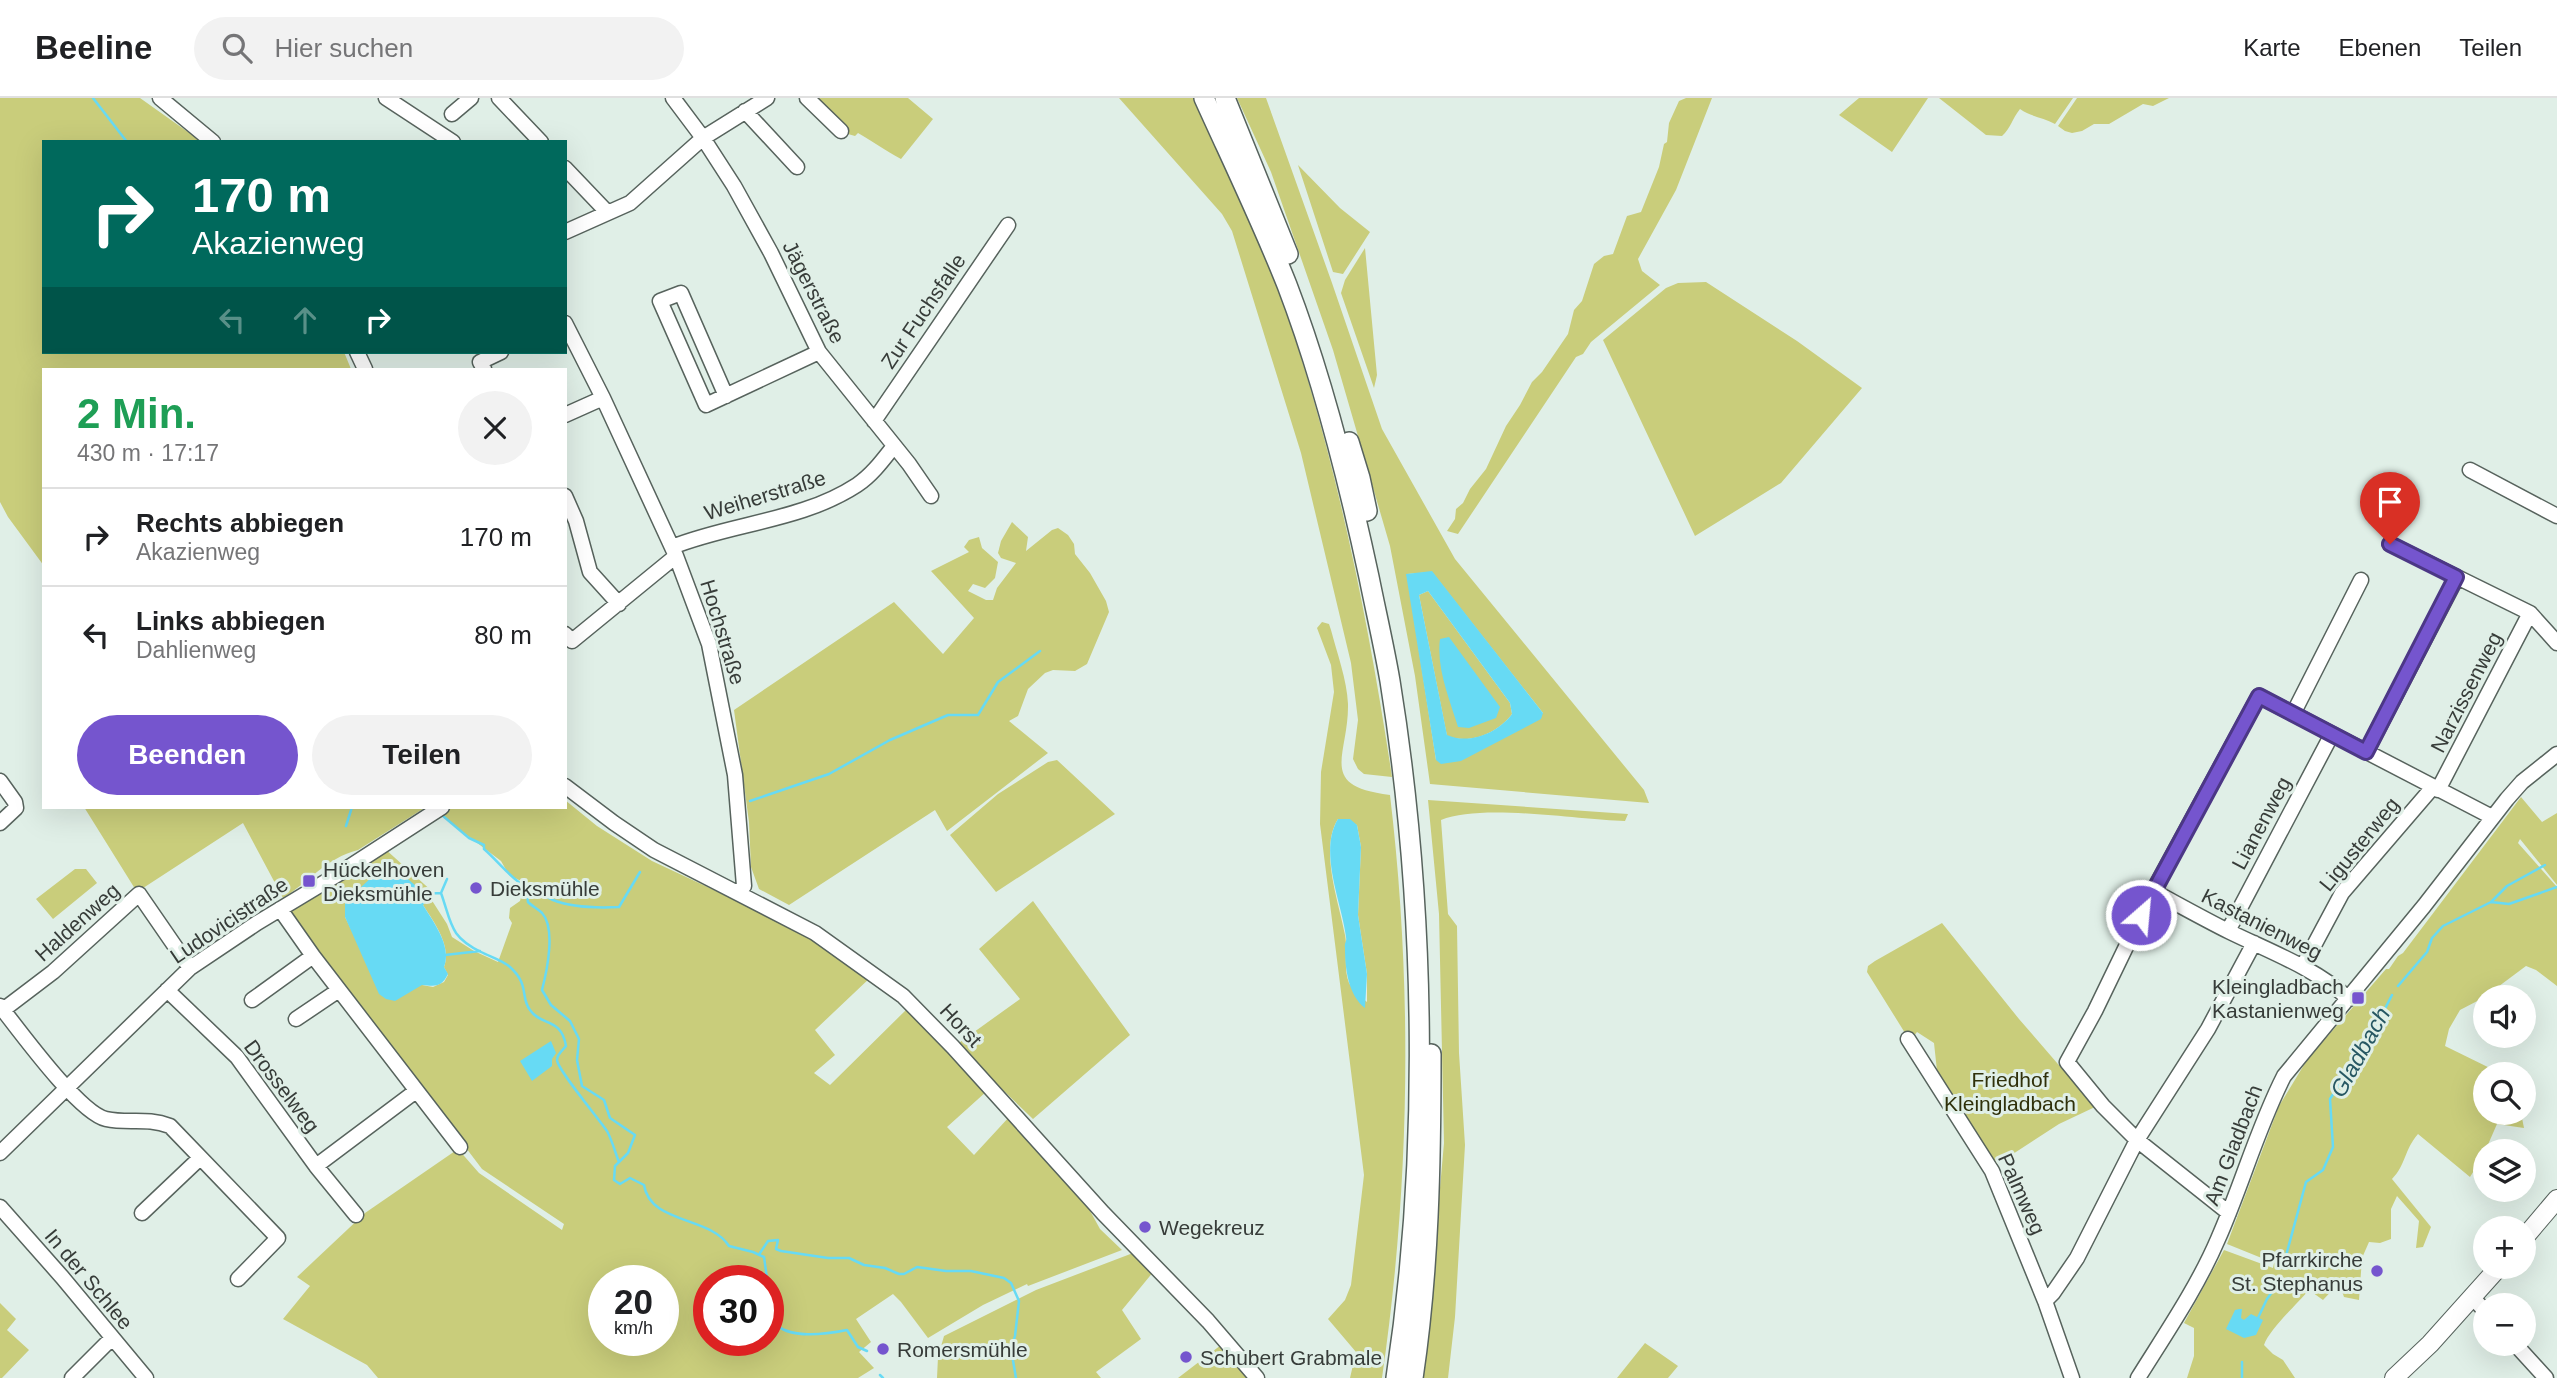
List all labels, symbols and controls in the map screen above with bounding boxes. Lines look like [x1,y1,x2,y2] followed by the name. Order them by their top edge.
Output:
[194,17,684,80] search box
[35,29,152,66] text: Beeline
[218,29,256,67] icon: search
[274,33,413,63] text: Hier suchen
[2243,34,2301,61] text: Karte
[2339,34,2421,61] text: Ebenen
[2459,34,2522,61] text: Teilen
[77,168,168,259] icon: right
[192,168,331,222] text: 170 m
[192,225,365,261] text: Akazienweg
[778,237,850,347] street label: Jägerstraße
[876,249,970,373] street label: Zur Fuchsfalle
[213,301,251,339] icon: left
[286,301,324,339] icon: ahead
[359,301,397,339] icon: right
[77,390,196,437] text: 2 Min.
[458,391,532,465] button: close
[77,440,219,466] text: 430 m · 17:17
[702,466,828,524] street label: Weiherstraße
[2360,472,2420,544] pin
[2371,483,2409,521] icon: arrive
[136,508,344,538] text: Rechts abbiegen
[77,518,115,556] icon: right
[460,522,532,552] text: 170 m
[136,539,260,565] text: Akazienweg
[696,577,750,687] street label: Hochstraße
[136,606,325,636] text: Links abbiegen
[77,616,115,654] icon: left
[474,620,532,650] text: 80 m
[2426,628,2506,756] street label: Narzissenweg
[136,637,256,663] text: Dahlienweg
[77,715,298,795] button: Beenden
[312,715,532,795] button: Teilen
[2227,773,2295,873] street label: Lianenweg
[2314,793,2404,895] street label: Ligusterweg
[323,858,444,905] place label: Hückelhoven Dieksmühle
[166,872,292,968] street label: Ludovicistraße
[301,873,317,889] marker: Hückelhoven Dieksmühle
[490,877,600,900] place label: Dieksmühle
[30,878,124,966] street label: Haldenweg
[2104,878,2178,952] position arrow
[468,880,484,896] marker: Dieksmühle
[2198,884,2326,964] street label: Kastanienweg
[2212,975,2344,1022] place label: Kleingladbach Kastanienweg
[2473,985,2536,1356] map controls
[2473,985,2536,1048] button: sound
[2350,990,2366,1006] marker: Kleingladbach Kastanienweg
[935,999,987,1051] street label: Horst
[2325,1003,2395,1101] water label: Gladbach
[240,1035,324,1137] street label: Drosselweg
[2473,1062,2536,1125] button: search
[1944,1068,2076,1115] park label: Friedhof Kleingladbach
[2199,1081,2267,1209] street label: Am Gladbach
[2473,1139,2536,1202] button: layers
[1994,1150,2050,1238] street label: Palmweg
[1159,1216,1265,1239] place label: Wegekreuz
[2473,1216,2536,1279] button: +
[1137,1219,1153,1235] marker: Wegekreuz
[40,1224,138,1334] street label: In der Schlee
[2231,1248,2363,1295] place label: Pfarrkirche St. Stephanus
[2369,1263,2385,1279] marker: Pfarrkirche St. Stephanus
[693,1265,784,1356] speed limit sign: 30
[614,1282,653,1321] text: 20
[2473,1293,2536,1356] button: −
[614,1318,653,1338] text: km/h
[897,1338,1028,1361] place label: Romersmühle
[875,1341,891,1357] marker: Romersmühle
[1200,1346,1382,1369] place label: Schubert Grabmale
[1178,1349,1194,1365] marker: Schubert Grabmale

